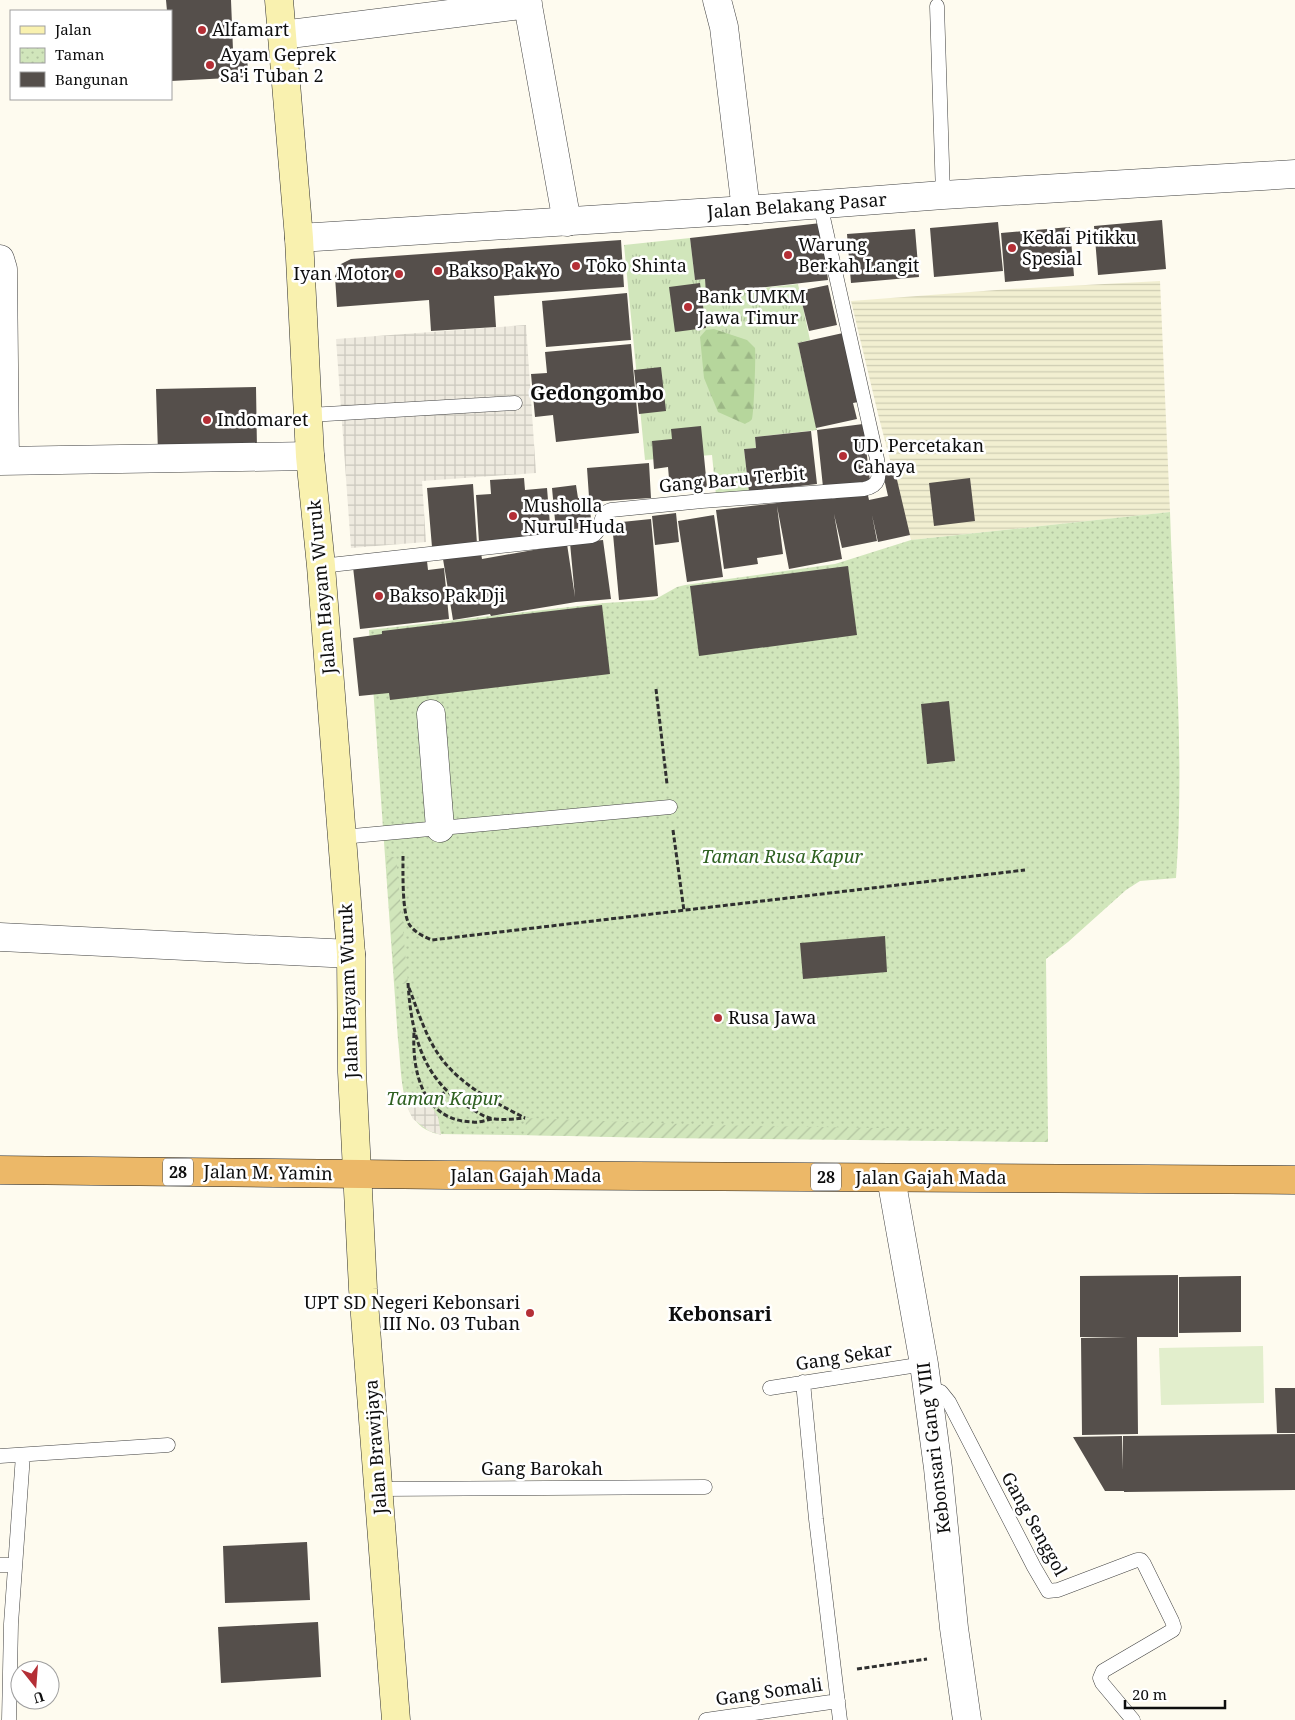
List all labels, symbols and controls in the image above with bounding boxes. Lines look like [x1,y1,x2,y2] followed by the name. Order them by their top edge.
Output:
[10,10,172,100] legend
[212,17,289,41] place label: Alfamart
[54,19,92,39] text: Jalan
[196,24,208,36] marker: Alfamart
[220,42,336,87] place label: Ayam Geprek Sa'i Tuban 2
[55,44,105,64] text: Taman
[204,59,216,71] marker: Ayam Geprek Sa'i Tuban 2
[55,69,129,89] text: Bangunan
[705,187,888,223] street label: Jalan Belakang Pasar
[1022,225,1137,270] place label: Kedai Pitikku Spesial
[798,232,919,277] place label: Warung Berkah Langit
[1006,242,1018,254] marker: Kedai Pitikku Spesial
[782,249,794,261] marker: Warung Berkah Langit
[586,253,687,277] place label: Toko Shinta
[448,258,560,282] place label: Bakso Pak Yo
[570,260,582,272] marker: Toko Shinta
[293,261,390,285] place label: Iyan Motor
[432,265,444,277] marker: Bakso Pak Yo
[393,268,405,280] marker: Iyan Motor
[697,284,806,329] place label: Bank UMKM Jawa Timur
[682,301,694,313] marker: Bank UMKM Jawa Timur
[530,379,664,406] district label: Gedongombo
[217,407,308,431] place label: Indomaret
[201,414,213,426] marker: Indomaret
[853,433,984,478] place label: UD. Percetakan Cahaya
[837,450,849,462] marker: UD. Percetakan Cahaya
[658,461,806,497] street label: Gang Baru Terbit
[523,493,625,538] place label: Musholla Nurul Huda
[301,498,341,676] street label: Jalan Hayam Wuruk
[507,510,519,522] marker: Musholla Nurul Huda
[389,583,505,607] place label: Bakso Pak Dji
[373,590,385,602] marker: Bakso Pak Dji
[701,844,863,868] park label: Taman Rusa Kapur
[333,903,363,1080] street label: Jalan Hayam Wuruk
[728,1005,816,1029] place label: Rusa Jawa
[712,1012,724,1024] marker: Rusa Jawa
[386,1086,502,1110] park label: Taman Kapur
[163,1158,193,1186] road number: 28
[202,1159,333,1185] street label: Jalan M. Yamin
[449,1163,602,1187] street label: Jalan Gajah Mada
[811,1164,841,1190] road number: 28
[854,1165,1007,1189] street label: Jalan Gajah Mada
[304,1290,520,1335] place label: UPT SD Negeri Kebonsari III No. 03 Tuban
[668,1300,772,1327] district label: Kebonsari
[524,1307,536,1319] marker: UPT SD Negeri Kebonsari III No. 03 Tuban
[794,1336,894,1375] street label: Gang Sekar
[911,1361,955,1535] street label: Kebonsari Gang VIII
[358,1379,392,1516] street label: Jalan Brawijaya
[481,1456,603,1480] street label: Gang Barokah
[996,1467,1074,1580] street label: Gang Senggol
[10,1660,60,1710] north arrow
[714,1672,824,1710] street label: Gang Somali
[1125,1678,1225,1710] scale bar
[1132,1684,1167,1704] text: 20 m
[31,1687,47,1709] text: U

